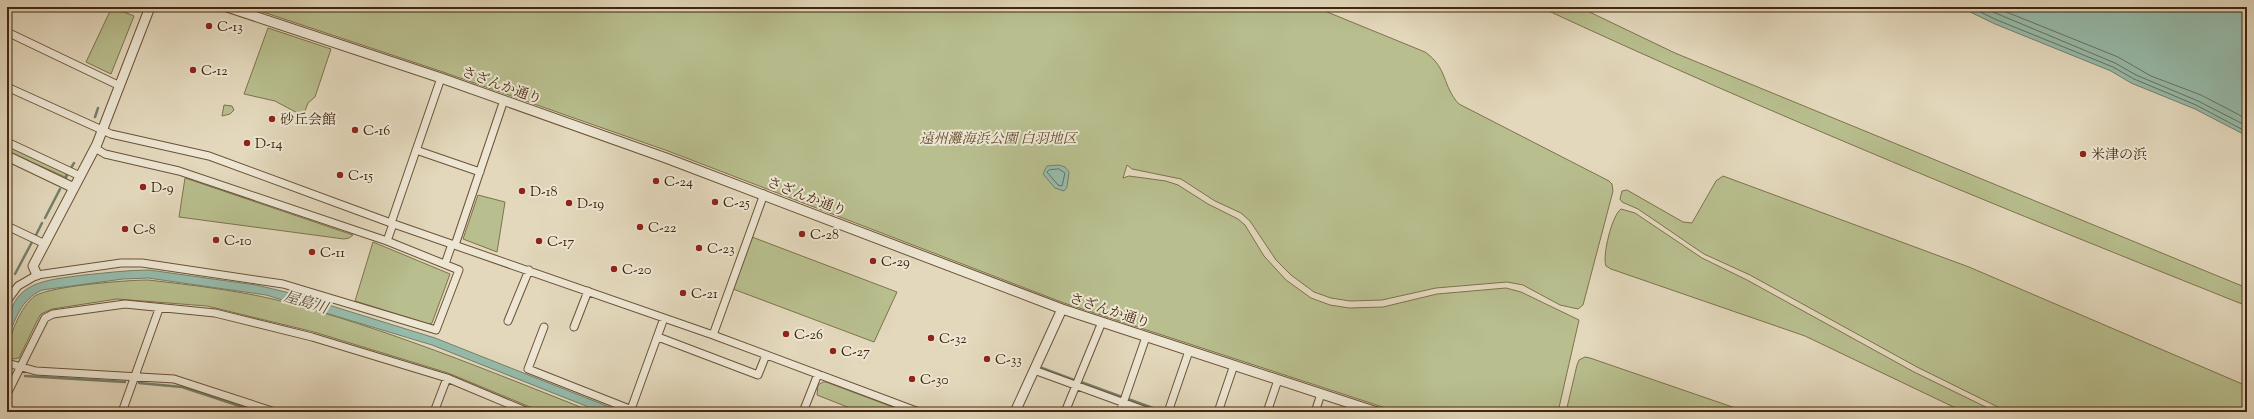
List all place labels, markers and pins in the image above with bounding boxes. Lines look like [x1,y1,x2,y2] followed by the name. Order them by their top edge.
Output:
[217,18,243,38] place label: C-13
[204,21,214,31] marker: C-13
[201,62,228,82] place label: C-12
[188,65,198,75] marker: C-12
[280,111,336,131] place label: 砂丘会館
[267,114,277,124] marker: 砂丘会館
[363,122,390,142] place label: C-16
[350,125,360,135] marker: C-16
[255,135,283,155] place label: D-14
[242,138,252,148] marker: D-14
[2091,146,2147,166] place label: 米津の浜
[2078,149,2088,159] marker: 米津の浜
[348,167,373,187] place label: C-15
[335,170,345,180] marker: C-15
[664,173,693,193] place label: C-24
[651,176,661,186] marker: C-24
[151,179,174,199] place label: D-9
[138,182,148,192] marker: D-9
[530,183,557,203] place label: D-18
[517,186,527,196] marker: D-18
[723,194,750,214] place label: C-25
[577,195,604,215] place label: D-19
[710,197,720,207] marker: C-25
[564,198,574,208] marker: D-19
[648,219,677,239] place label: C-22
[133,221,156,241] place label: C-8
[635,222,645,232] marker: C-22
[120,224,130,234] marker: C-8
[810,226,839,246] place label: C-28
[797,229,807,239] marker: C-28
[224,232,252,252] place label: C-10
[547,233,574,253] place label: C-17
[211,235,221,245] marker: C-10
[534,236,544,246] marker: C-17
[707,240,735,260] place label: C-23
[694,243,704,253] marker: C-23
[320,244,345,264] place label: C-11
[307,247,317,257] marker: C-11
[881,253,910,273] place label: C-29
[868,256,878,266] marker: C-29
[622,261,651,281] place label: C-20
[609,264,619,274] marker: C-20
[691,285,718,305] place label: C-21
[678,288,688,298] marker: C-21
[794,326,823,346] place label: C-26
[781,329,791,339] marker: C-26
[939,330,967,350] place label: C-32
[926,333,936,343] marker: C-32
[841,343,870,363] place label: C-27
[828,346,838,356] marker: C-27
[995,351,1022,371] place label: C-33
[982,354,992,364] marker: C-33
[920,371,949,391] place label: C-30
[907,374,917,384] marker: C-30

